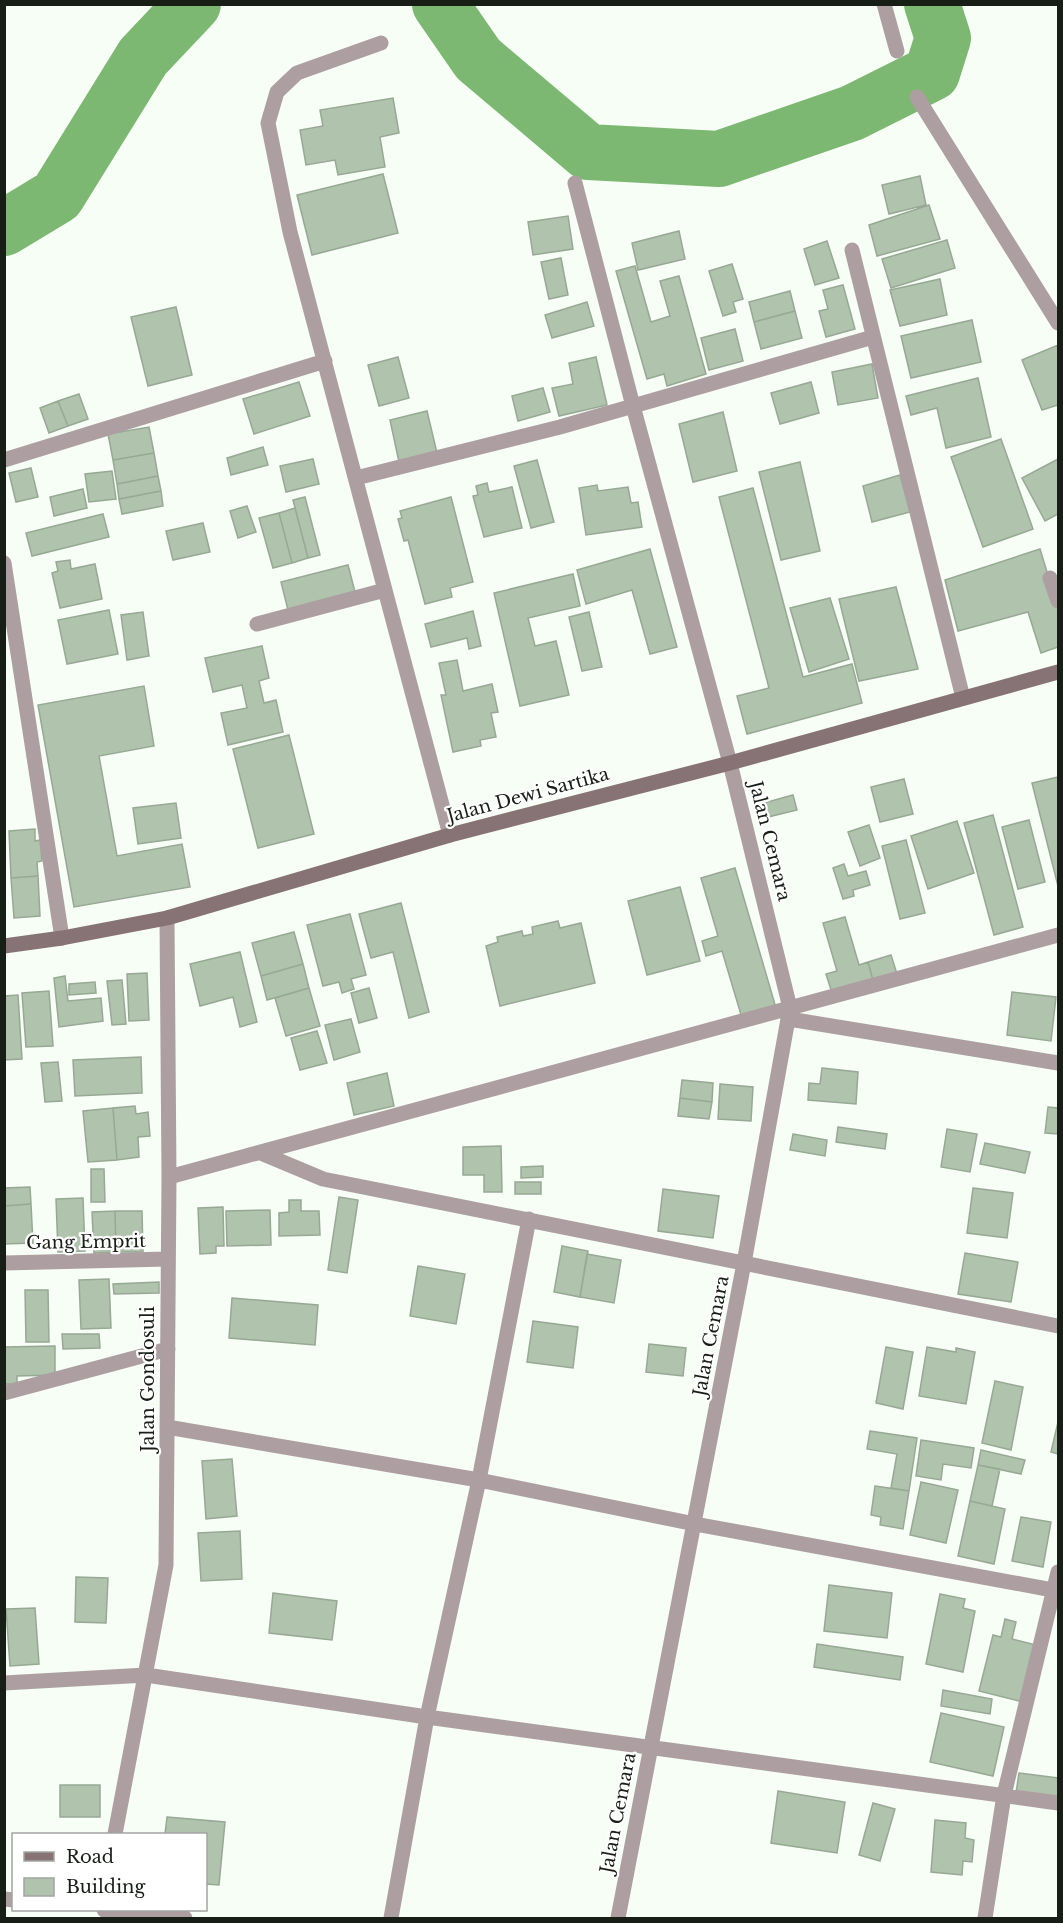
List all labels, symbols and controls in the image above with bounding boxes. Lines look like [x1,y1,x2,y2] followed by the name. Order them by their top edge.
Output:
[443,763,611,828] street label: Jalan Dewi Sartika
[744,777,795,903] street label: Jalan Cemara
[26,1230,146,1254] street label: Gang Emprit
[688,1274,733,1400] street label: Jalan Cemara
[137,1306,159,1454] street label: Jalan Gondosuli
[595,1751,640,1877] street label: Jalan Cemara
[12,1833,207,1911] legend
[66,1846,114,1868] text: Road
[66,1876,145,1898] text: Building

